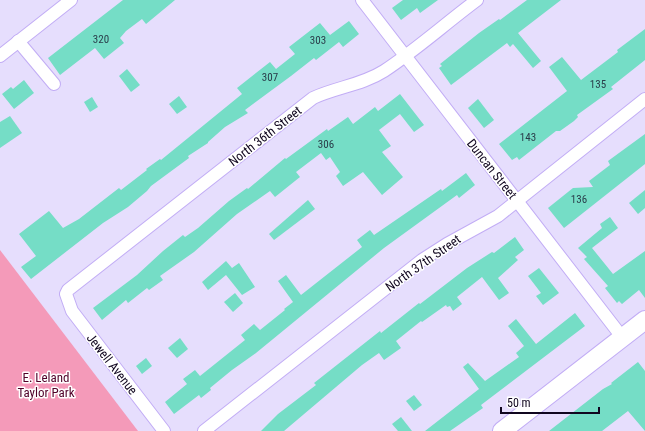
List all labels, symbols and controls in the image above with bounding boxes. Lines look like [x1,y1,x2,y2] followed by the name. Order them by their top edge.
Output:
[93,33,109,46] house number: 320
[310,34,326,47] house number: 303
[262,71,278,84] house number: 307
[590,78,606,91] house number: 135
[226,103,305,169] street label: North 36th Street
[520,131,536,144] house number: 143
[464,136,520,202] street label: Duncan Street
[318,138,334,151] house number: 306
[571,193,587,206] house number: 136
[383,231,464,294] street label: North 37th Street
[84,331,140,397] street label: Jewell Avenue
[17,370,75,400] park label: E. Leland Taylor Park
[501,389,599,415] scale bar
[507,396,531,410] text: 50 m

